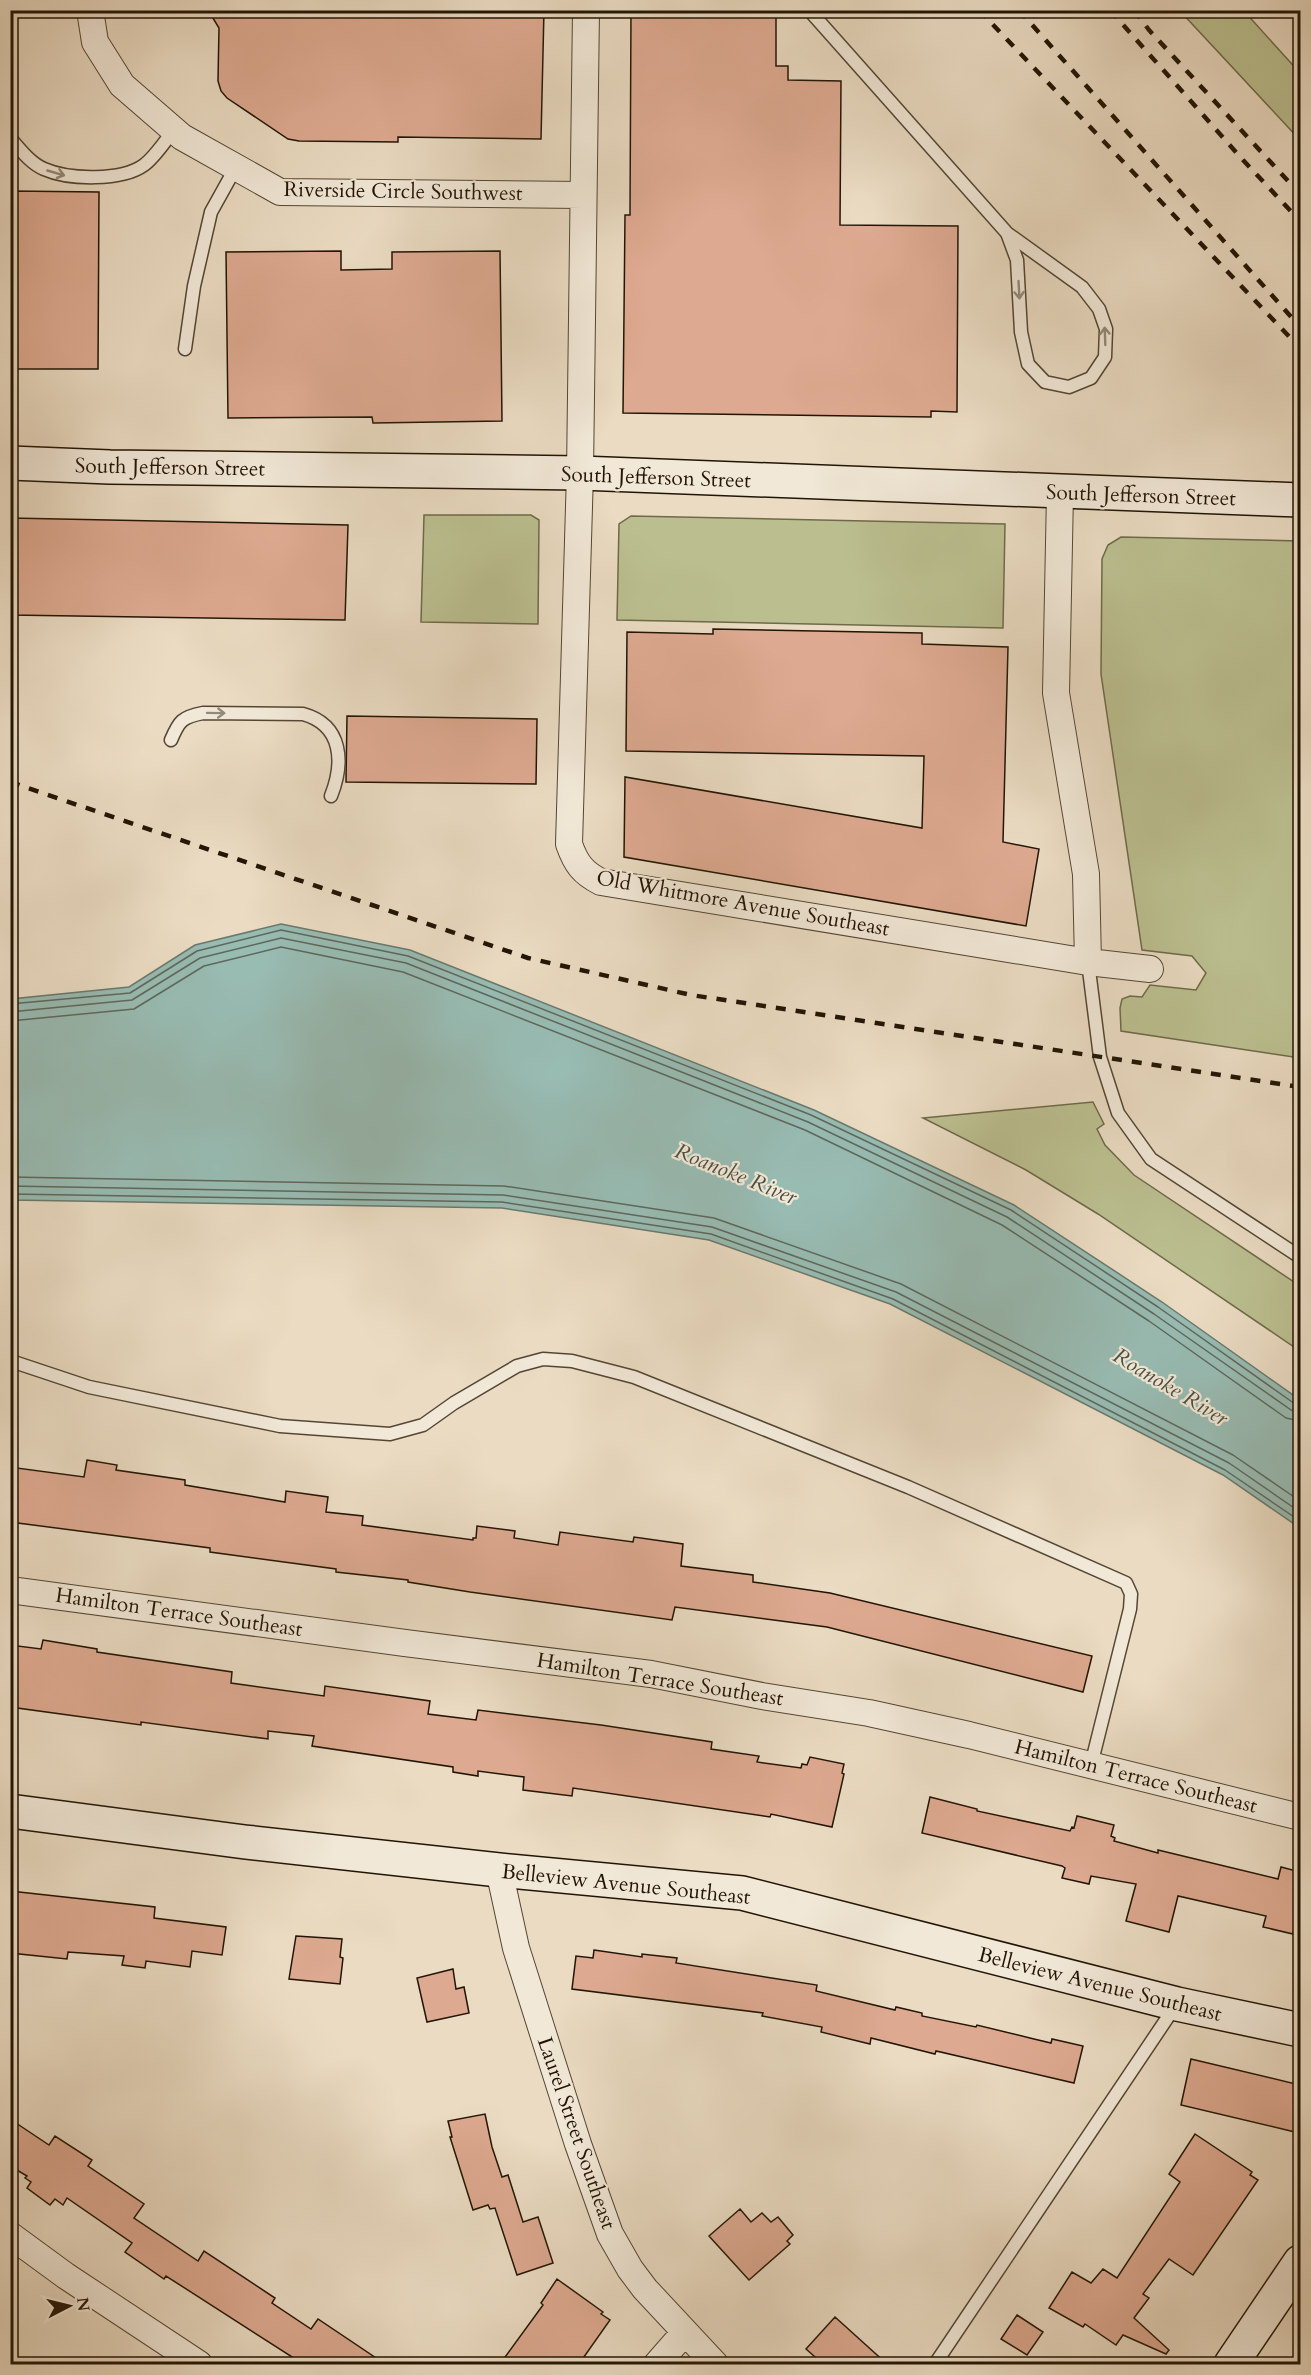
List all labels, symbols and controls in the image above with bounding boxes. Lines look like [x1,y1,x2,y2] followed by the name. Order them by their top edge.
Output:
[46,167,65,179] one-way arrow
[283,175,523,208] street label: Riverside Circle Southwest
[1014,279,1025,299] one-way arrow
[1100,326,1111,346] one-way arrow
[75,451,266,484] street label: South Jefferson Street
[560,460,752,495] street label: South Jefferson Street
[1045,478,1237,513] street label: South Jefferson Street
[205,707,225,719] one-way arrow
[594,863,892,944] street label: Old Whitmore Avenue Southeast
[670,1136,802,1212] water label: Roanoke River
[1107,1341,1234,1433] water label: Roanoke River
[54,1581,305,1644] street label: Hamilton Terrace Southeast
[535,1646,786,1713] street label: Hamilton Terrace Southeast
[1012,1732,1261,1821] street label: Hamilton Terrace Southeast
[500,1857,752,1912] street label: Belleview Avenue Southeast
[975,1940,1225,2029] street label: Belleview Avenue Southeast
[530,2033,623,2233] street label: Laurel Street Southeast
[39,2276,99,2336] north arrow
[71,2296,95,2313] text: N

